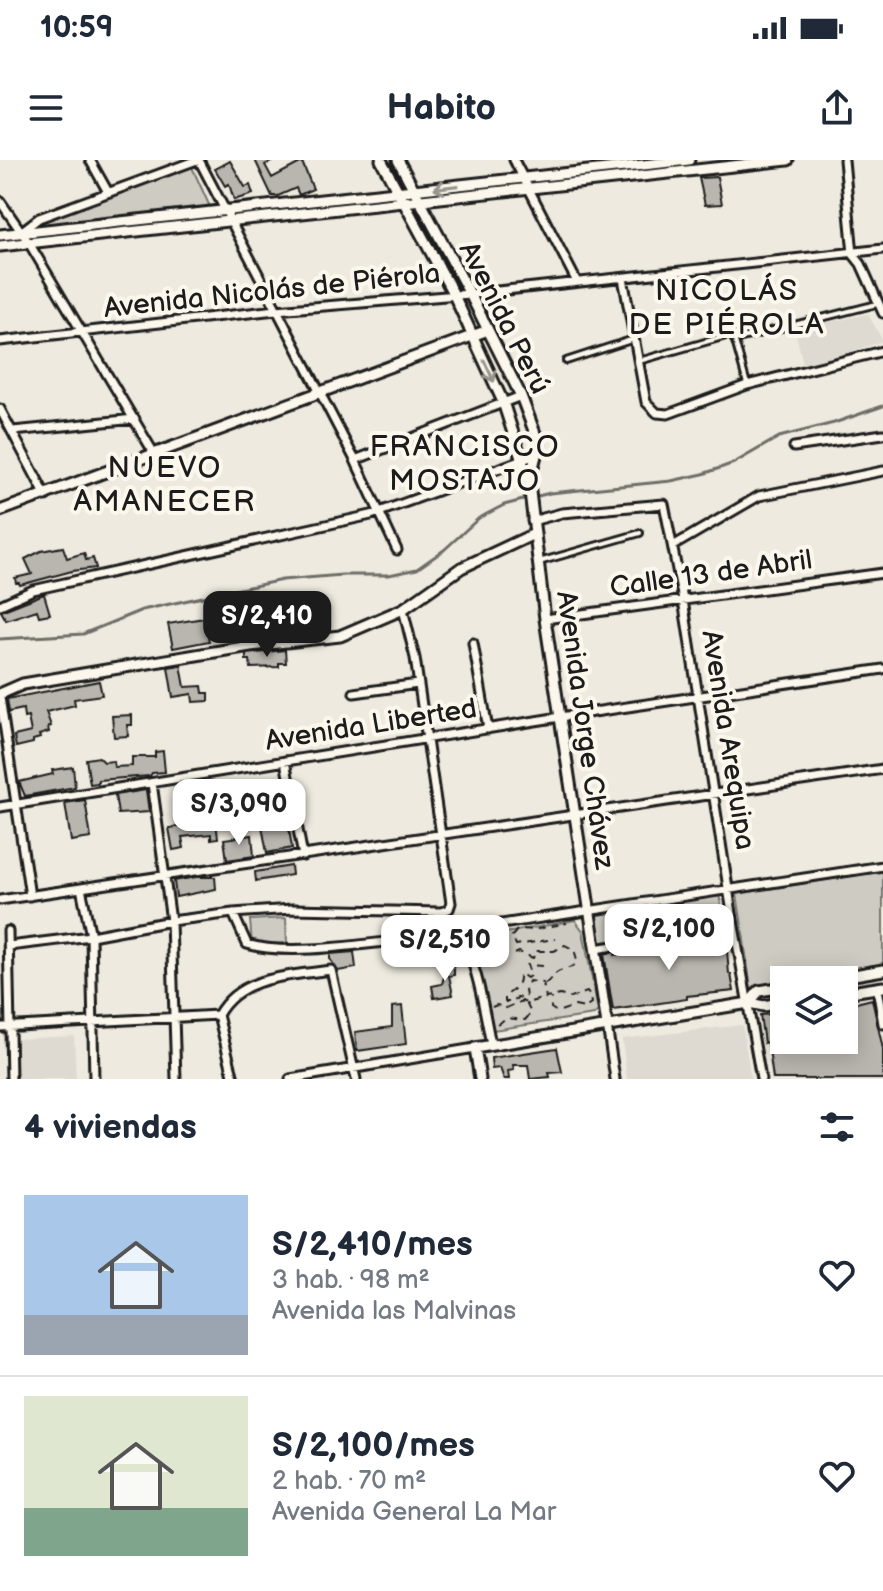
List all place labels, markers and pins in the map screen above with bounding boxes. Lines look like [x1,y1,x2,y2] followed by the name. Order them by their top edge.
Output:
[193,591,341,659] pin: S/2,410
[165,779,313,847] pin: S/3,090
[595,904,743,972] pin: S/2,100
[371,915,519,983] pin: S/2,510

